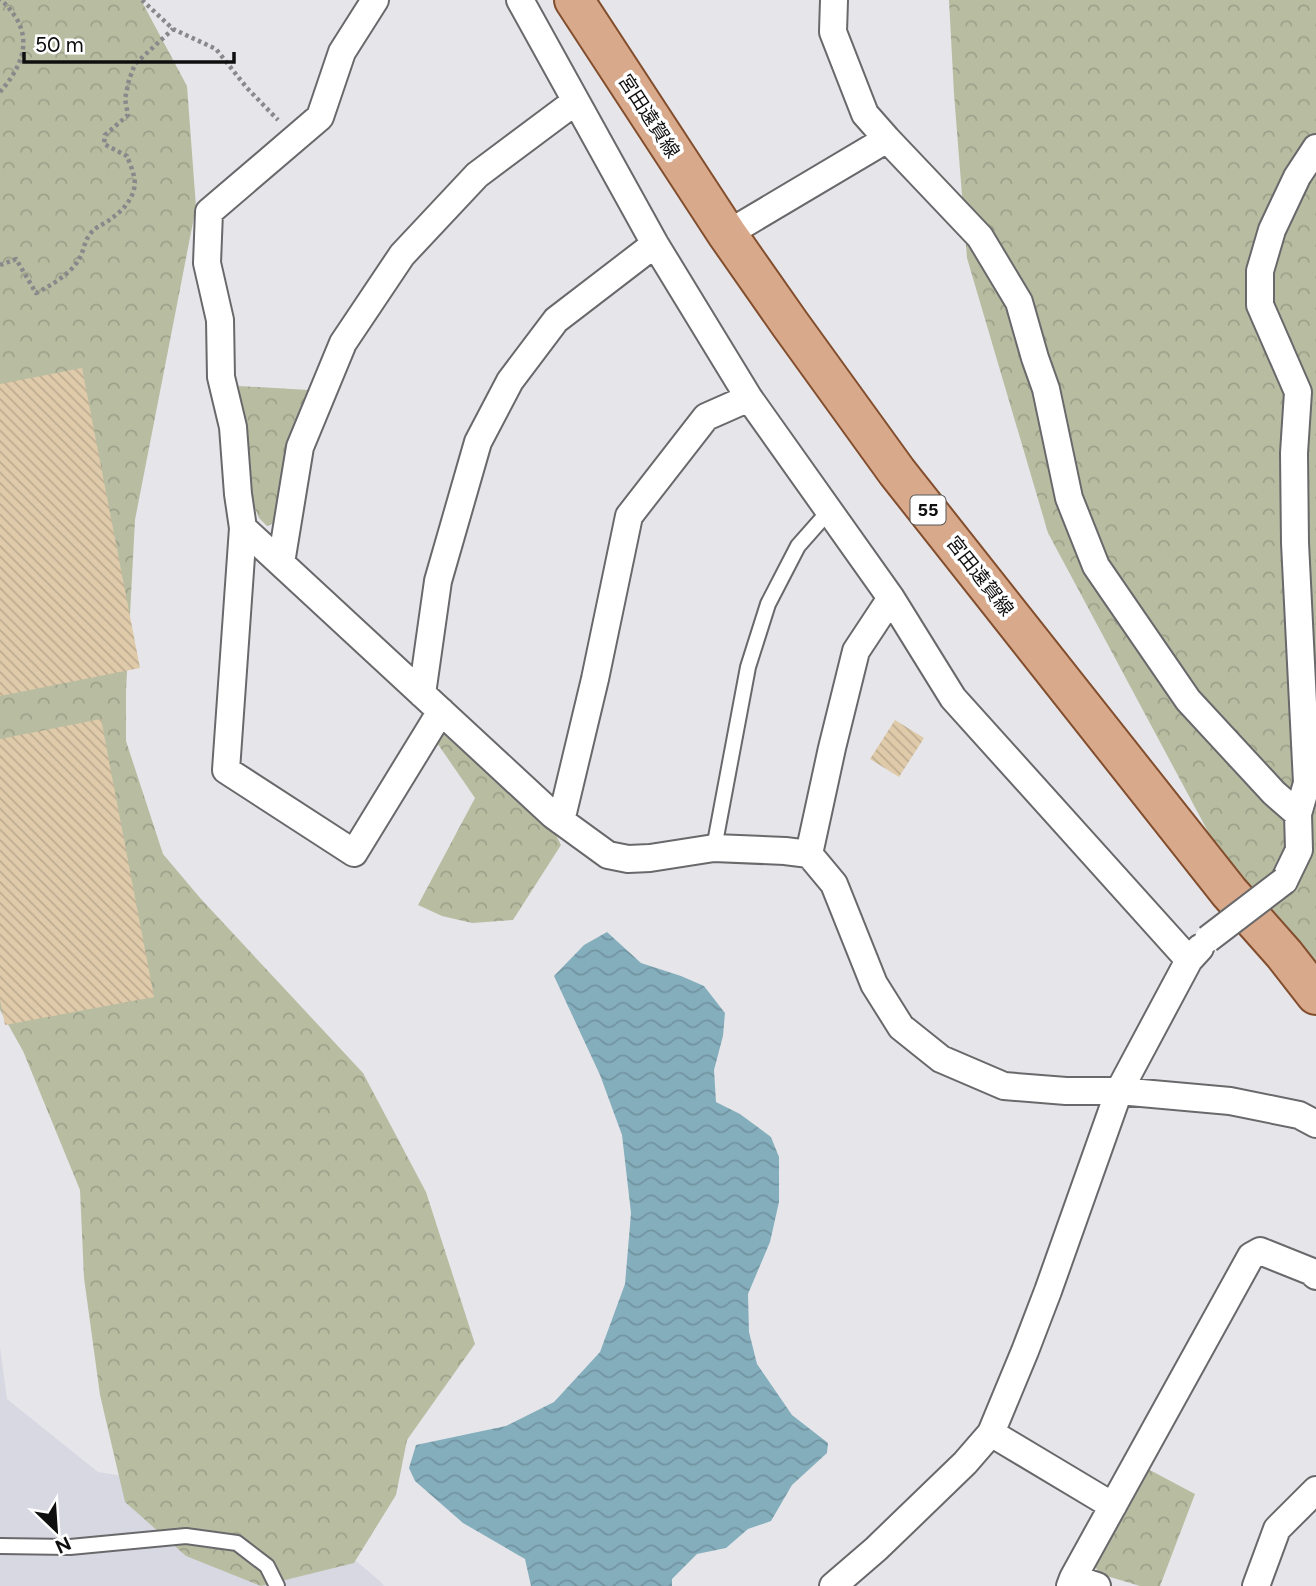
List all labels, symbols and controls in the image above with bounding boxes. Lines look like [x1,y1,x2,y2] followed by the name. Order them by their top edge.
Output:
[24,21,234,65] scale bar
[35,32,84,57] text: 50 m
[613,70,685,162] street label: 宮田遠賀線
[911,496,946,524] road number: 55
[942,531,1018,621] street label: 宮田遠賀線
[21,1495,91,1565] north arrow
[51,1531,74,1558] text: N

